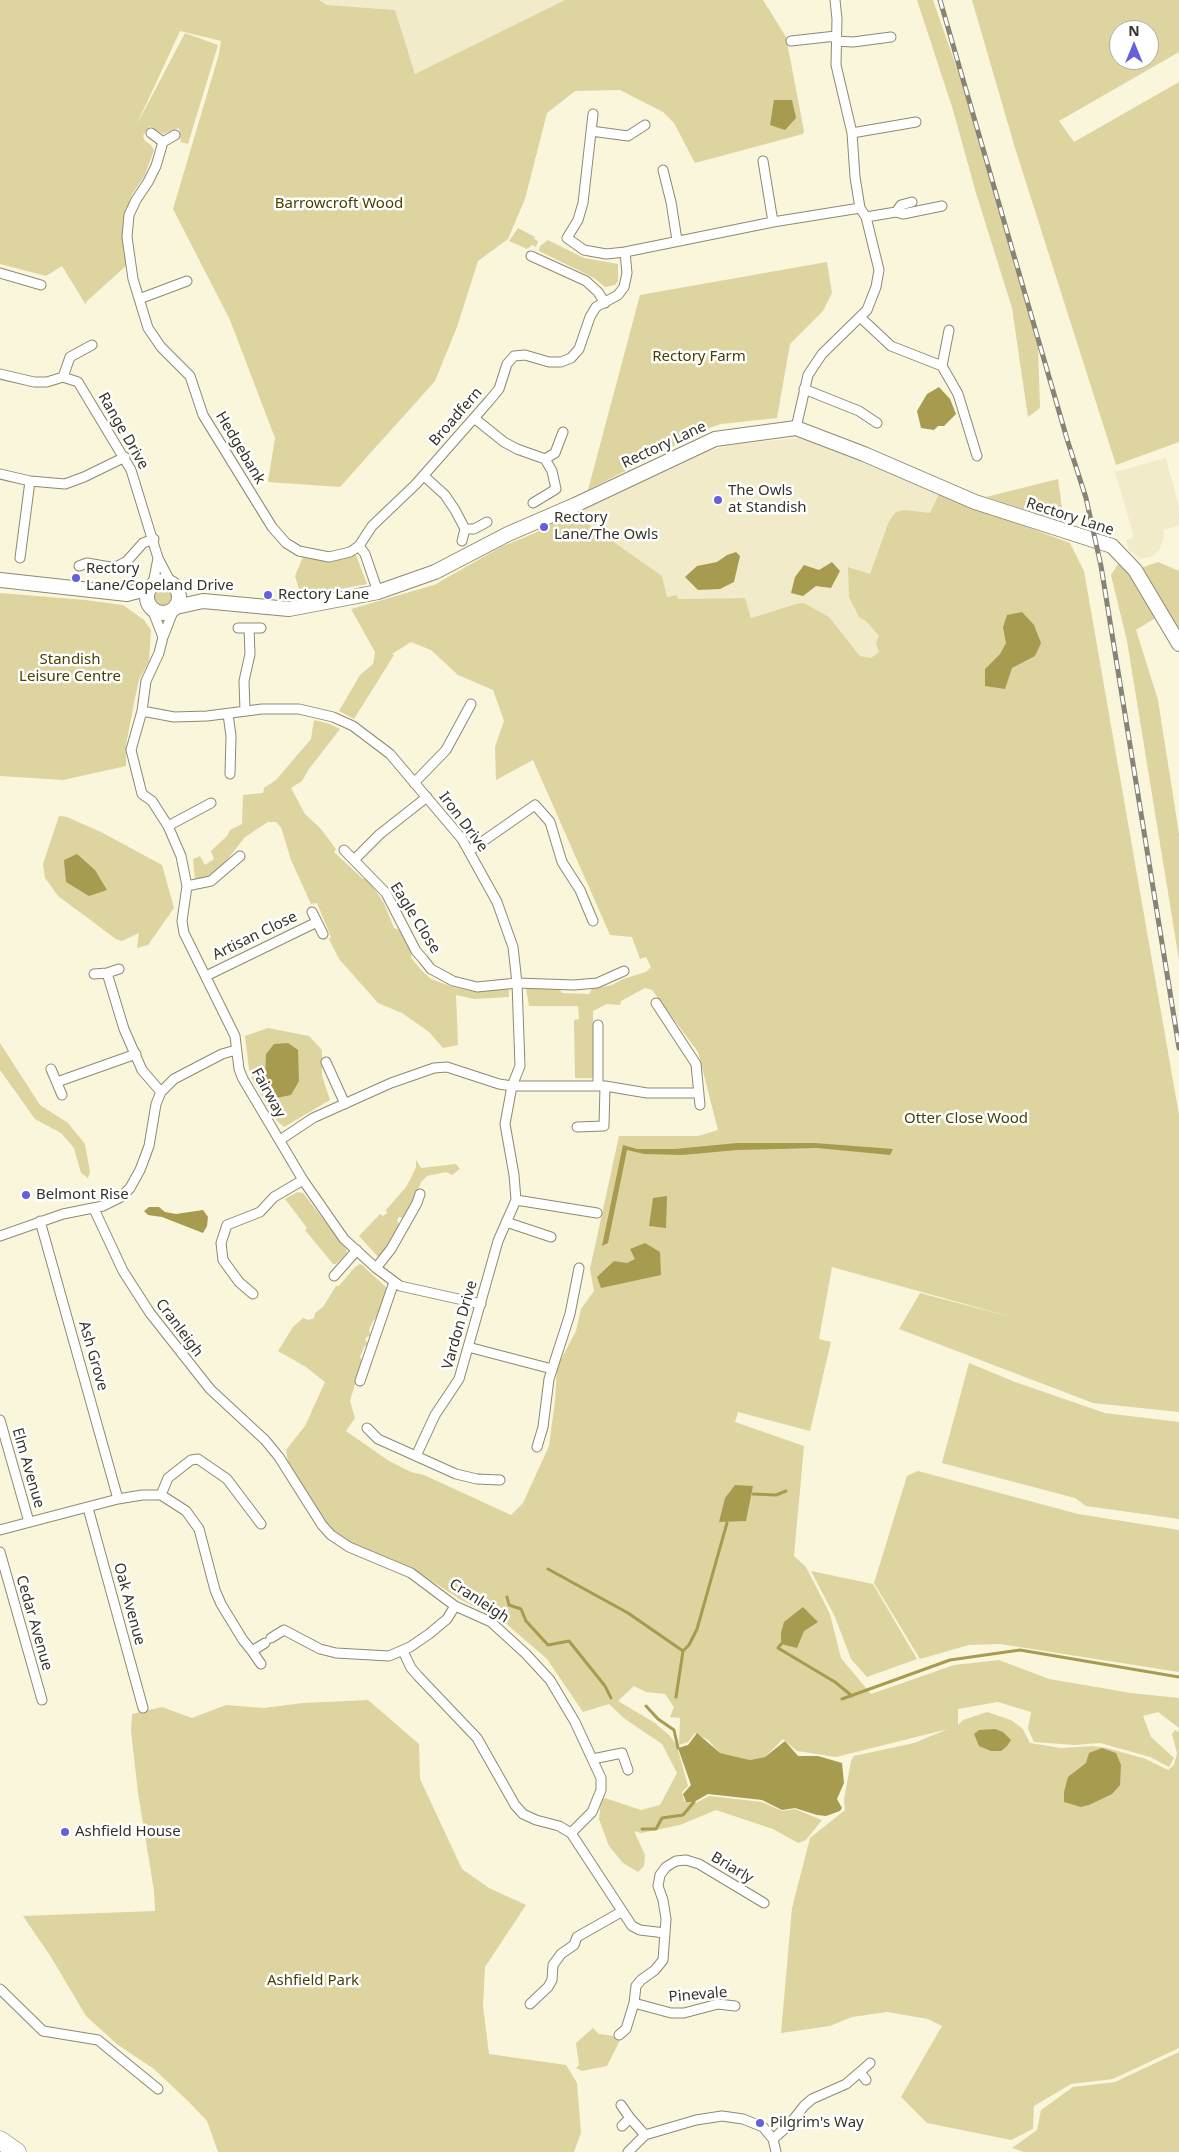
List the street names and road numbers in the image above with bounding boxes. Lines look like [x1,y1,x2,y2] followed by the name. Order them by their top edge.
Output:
[426,384,486,450] street label: Broadfern
[94,389,152,473] street label: Range Drive
[211,408,269,488] street label: Hedgebank
[619,418,709,472] street label: Rectory Lane
[1024,494,1116,540] street label: Rectory Lane
[435,789,491,855] street label: Iron Drive
[386,879,444,957] street label: Eagle Close
[210,908,300,964] street label: Artisan Close
[247,1065,289,1121] street label: Fairway
[439,1279,481,1371] street label: Vardon Drive
[151,1296,207,1360] street label: Cranleigh
[74,1319,112,1393] street label: Ash Grove
[8,1426,48,1510] street label: Elm Avenue
[109,1561,149,1647] street label: Oak Avenue
[12,1573,56,1673] street label: Cedar Avenue
[446,1575,512,1627] street label: Cranleigh
[708,1848,756,1888] street label: Briarly
[668,1983,728,2007] street label: Pinevale

